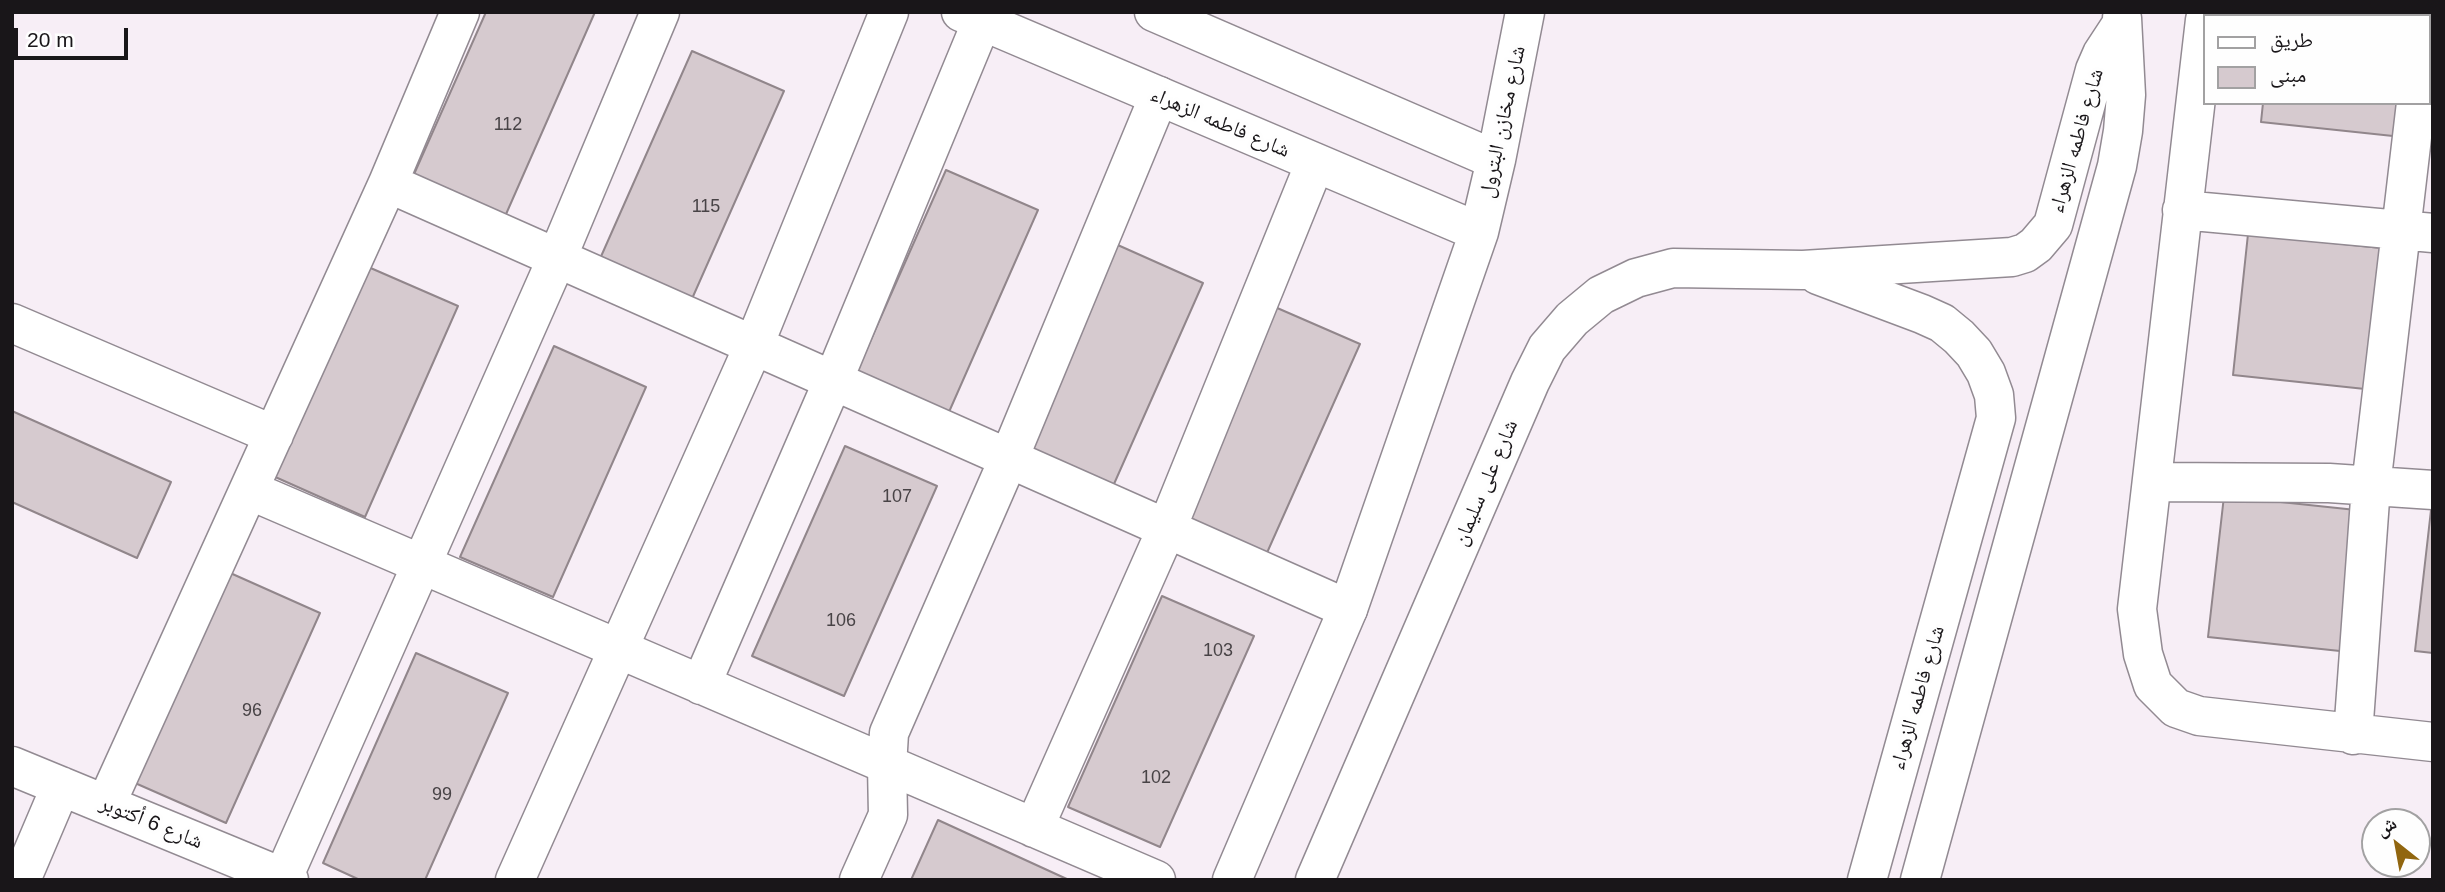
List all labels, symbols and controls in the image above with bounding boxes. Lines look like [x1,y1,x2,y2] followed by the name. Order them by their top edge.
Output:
[18,14,131,58] scale bar
[2204,14,2431,105] legend
[27,28,74,51] text: 20 m
[2270,28,2313,51] text: طريق
[1475,44,1531,200] street label: شارع مخازن البترول
[2270,63,2306,86] text: مبنى
[2044,66,2110,216] street label: شارع فاطمه الزهراء
[1146,82,1294,164] street label: شارع فاطمه الزهراء
[494,114,522,136] house number: 112
[692,196,720,218] house number: 115
[1448,416,1524,550] street label: شارع على سليمان
[882,486,912,508] house number: 107
[826,610,856,632] house number: 106
[1885,623,1951,773] street label: شارع فاطمه الزهراء
[1203,640,1233,662] house number: 103
[242,700,262,722] house number: 96
[1141,767,1171,789] house number: 102
[432,784,452,806] house number: 99
[96,791,206,855] street label: شارع 6 أكتوبر
[2361,808,2431,878] north arrow
[2372,812,2400,840] text: ش

